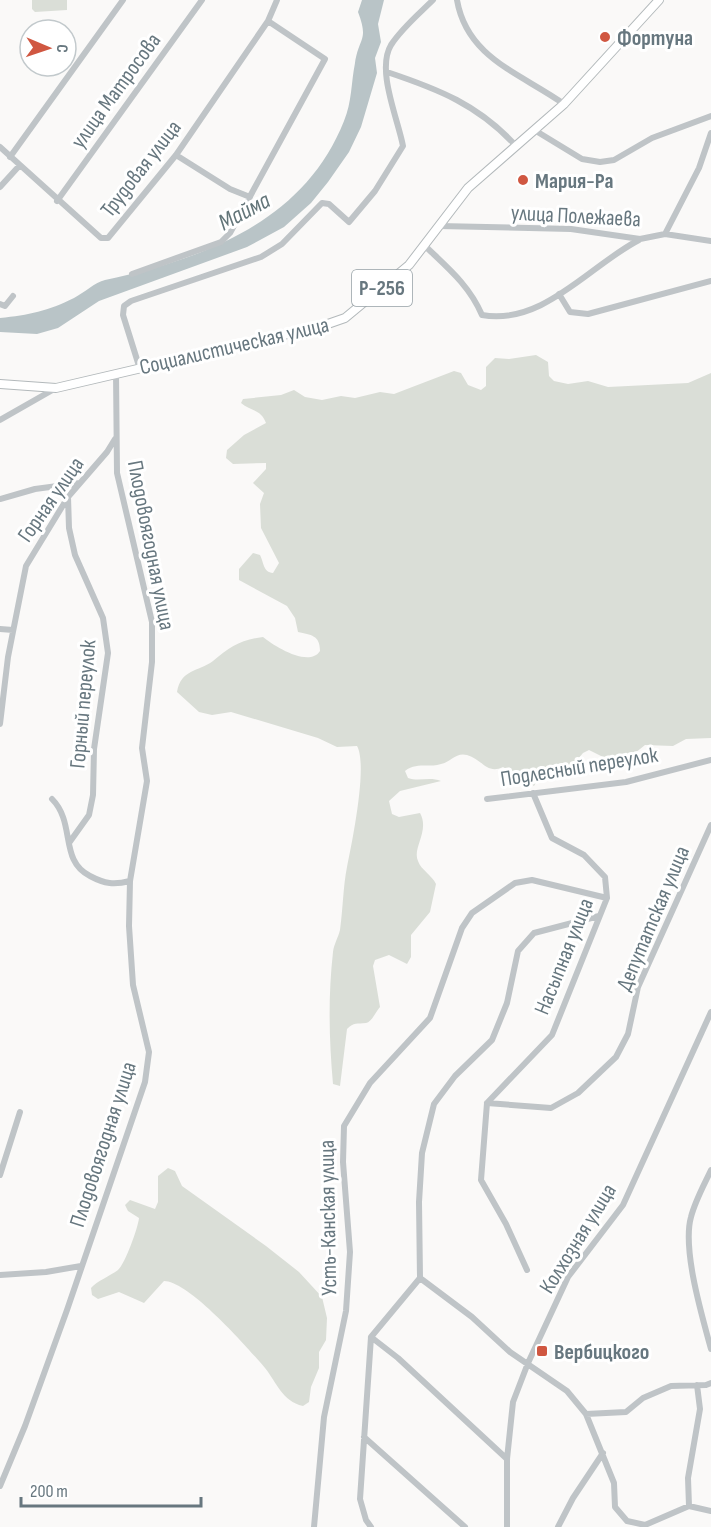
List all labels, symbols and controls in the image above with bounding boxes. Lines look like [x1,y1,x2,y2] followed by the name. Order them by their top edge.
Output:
[18,18,78,78] north arrow
[617,25,693,52] place label: Фортуна
[65,28,167,154] street label: улица Матросова
[598,30,612,44] marker: Фортуна
[52,44,71,53] text: С
[95,115,187,223] street label: Трудовая улица
[535,168,613,195] place label: Мария-Ра
[516,173,530,187] marker: Мария-Ра
[213,186,275,237] water label: Майма
[510,200,642,233] street label: улица Полежаева
[352,270,412,306] road number: Р-256
[137,312,332,381] street label: Социалистическая улица
[12,452,90,548] street label: Горная улица
[121,458,180,632] street label: Плодовоягодная улица
[64,638,103,770] street label: Горный переулок
[499,742,660,793] street label: Подлесный переулок
[611,842,696,995] street label: Депутатская улица
[529,894,600,1019] street label: Насыпная улица
[64,1058,143,1231] street label: Плодовоягодная улица
[314,1140,343,1296] street label: Усть-Канская улица
[534,1179,623,1299] street label: Колхозная улица
[554,1339,649,1366] place label: Вербицкого
[535,1344,549,1358] marker: Вербицкого
[21,1470,201,1508] scale bar
[30,1481,68,1502] text: 200 m

